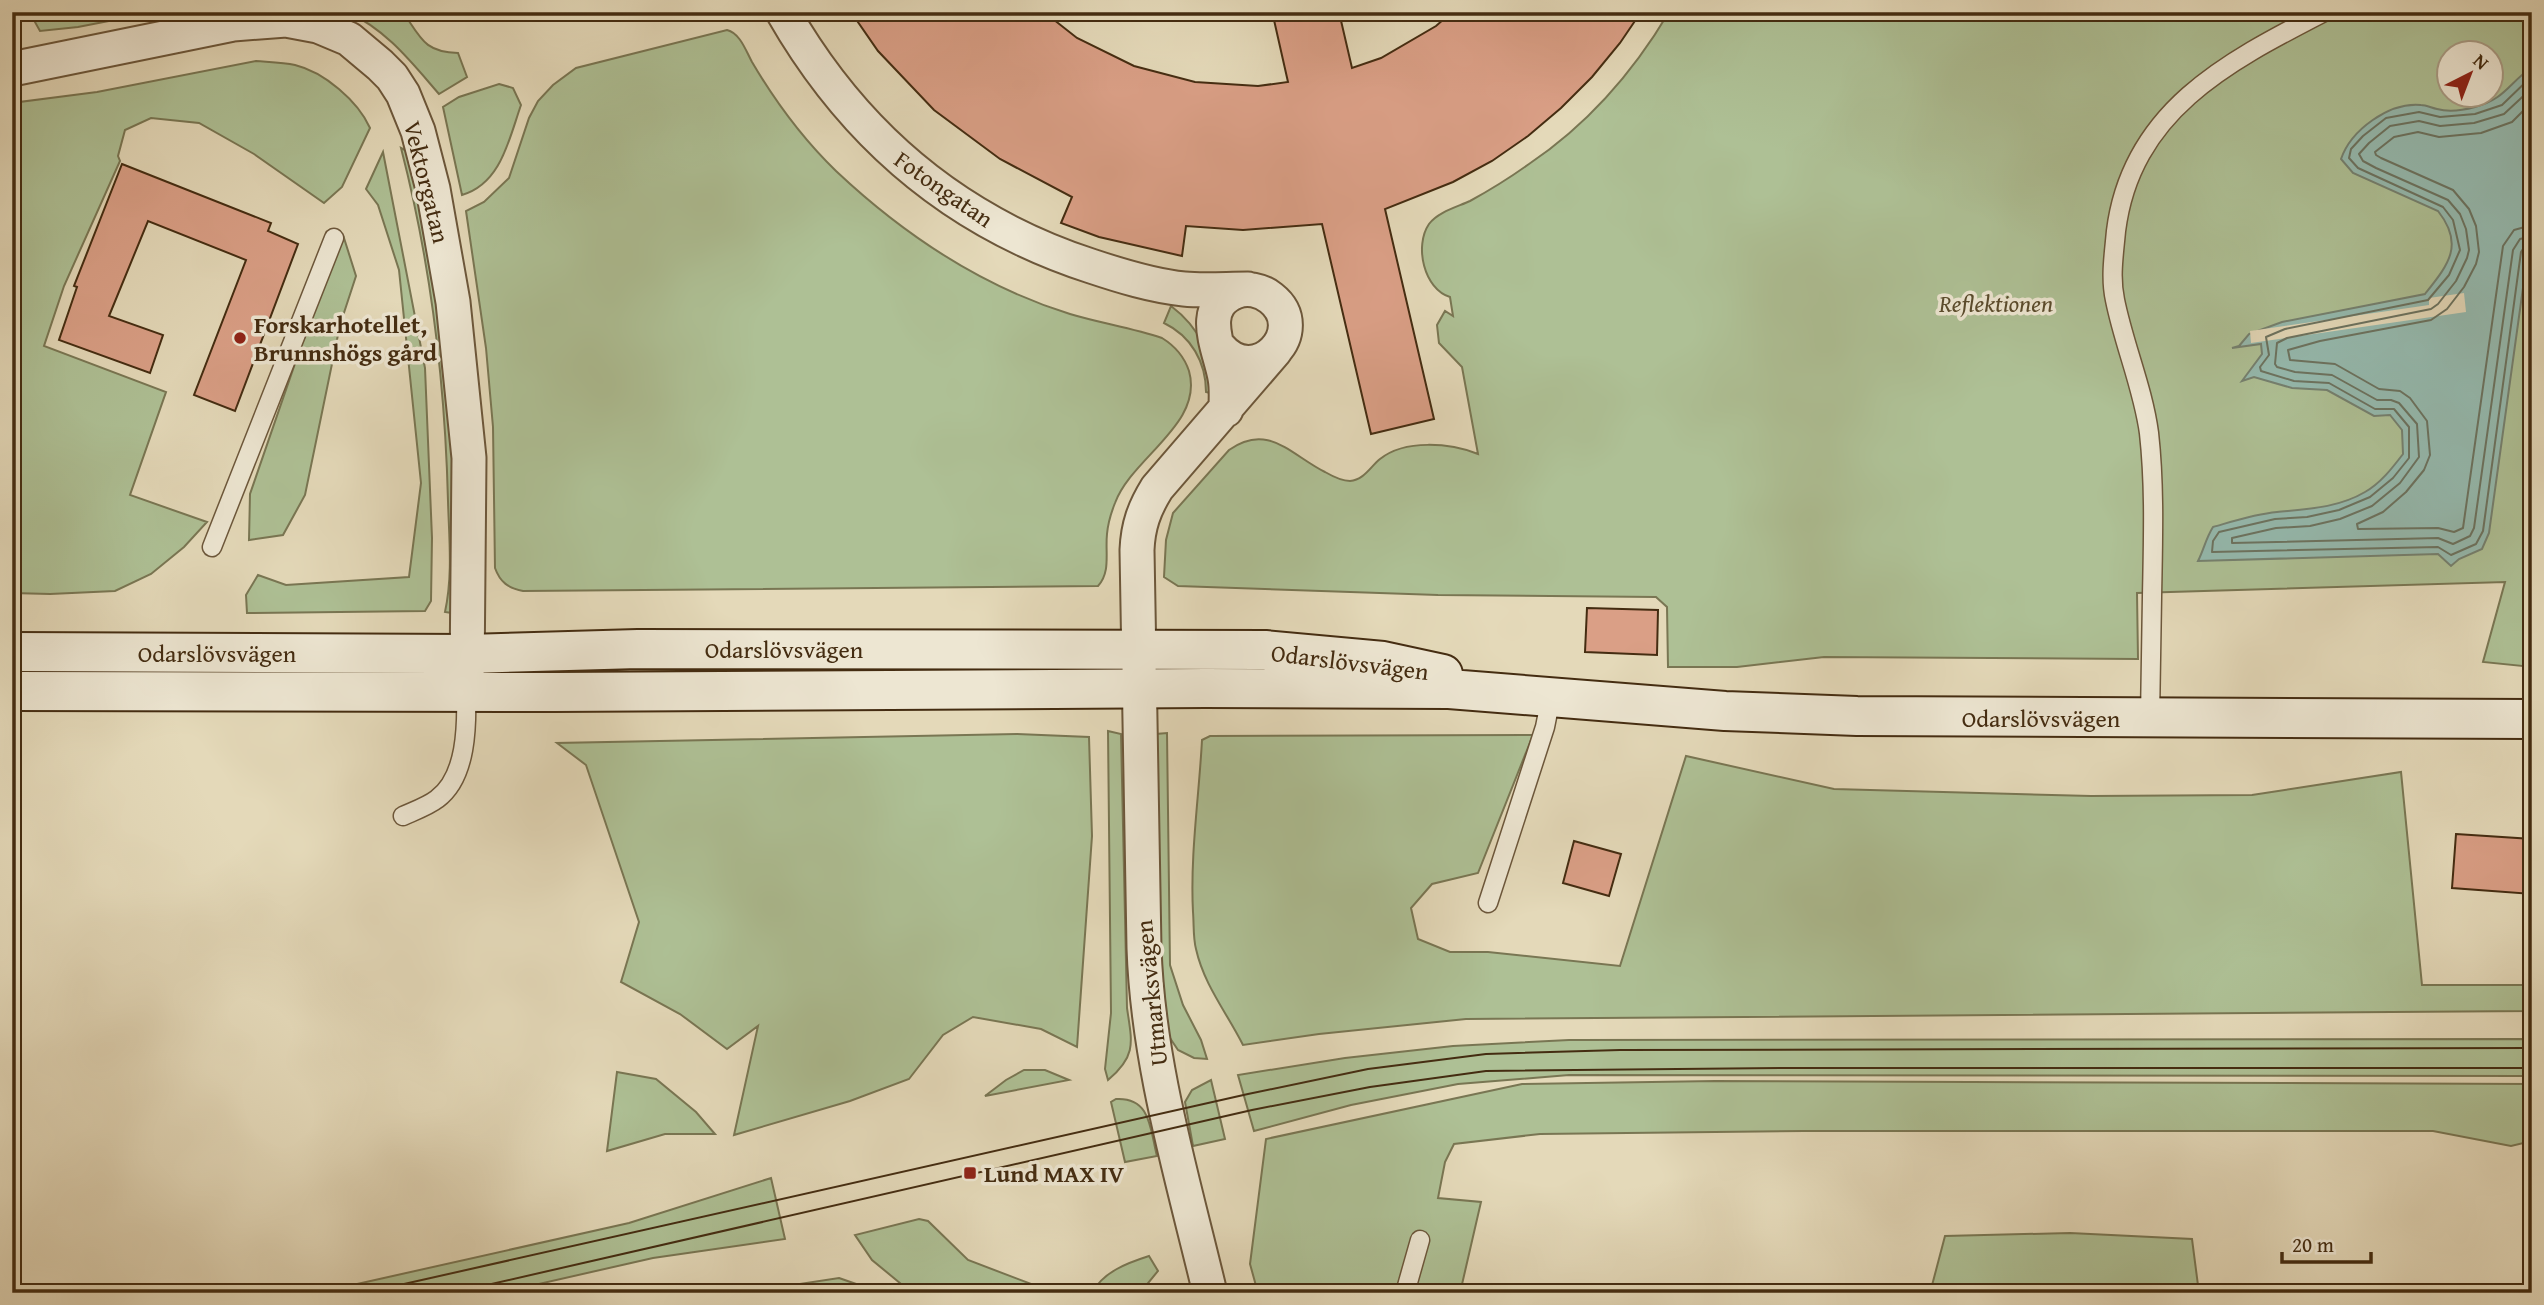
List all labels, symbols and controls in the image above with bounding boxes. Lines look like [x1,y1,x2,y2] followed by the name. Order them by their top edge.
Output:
[2436,38,2506,108] north arrow
[2467,47,2496,76] text: N
[395,117,459,247] street label: Vektorgatan
[887,142,1001,236] street label: Fotongatan
[1938,286,2053,321] park label: Reflektionen
[254,307,437,370] place label: Forskarhotellet, Brunnshögs gård
[232,330,248,346] marker: Forskarhotellet, Brunnshögs gård
[705,632,864,667] street label: Odarslövsvägen
[1269,635,1431,689] street label: Odarslövsvägen
[138,636,297,671] street label: Odarslövsvägen
[1962,701,2121,736] street label: Odarslövsvägen
[1126,918,1176,1068] street label: Utmarksvägen
[984,1156,1124,1191] place label: Lund MAX IV
[962,1165,978,1181] marker: Lund MAX IV
[2282,1221,2371,1265] scale bar
[2292,1229,2334,1260] text: 20 m

